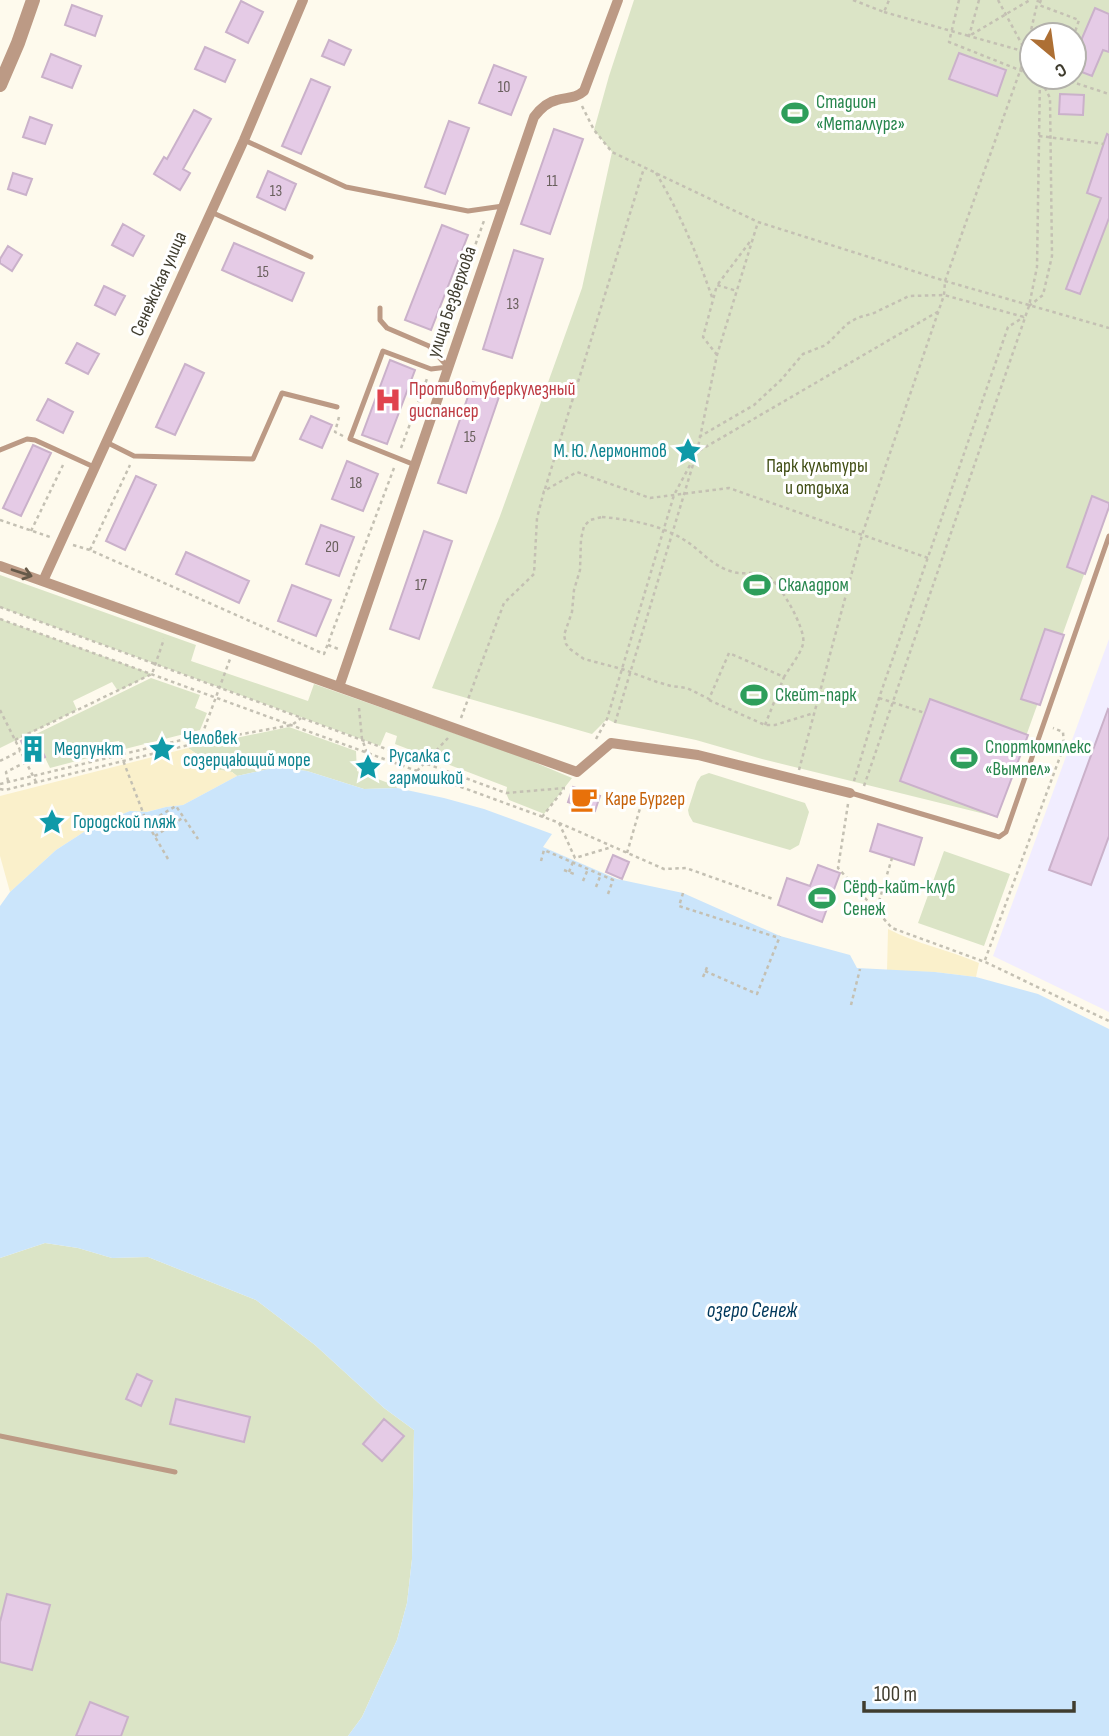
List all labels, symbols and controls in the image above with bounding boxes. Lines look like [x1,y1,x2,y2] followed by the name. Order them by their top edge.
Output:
[1018,21,1088,91] north arrow
[1050,57,1070,82] text: С
[498,78,510,97] house number: 10
[816,91,905,136] place label: Стадион «Металлург»
[780,98,810,128] sports icon: Стадион «Металлург»
[546,172,558,191] house number: 11
[270,182,282,201] house number: 13
[126,228,192,340] street label: Сенежская улица
[422,243,482,361] street label: улица Безверхова
[257,263,269,282] house number: 15
[507,295,519,314] house number: 13
[409,378,576,423] place label: Противотуберкулезный диспансер
[373,385,403,415] hospital icon: Противотуберкулезный диспансер
[464,428,476,447] house number: 15
[673,436,703,466] place icon: М. Ю. Лермонтов
[553,440,667,463] place label: М. Ю. Лермонтов
[766,455,868,500] park label: Парк культуры и отдыха
[350,474,362,493] house number: 18
[325,538,339,557] house number: 20
[10,568,32,581] one-way arrow
[742,570,772,600] sports icon: Скаладром
[778,574,849,597] place label: Скаладром
[415,576,428,595] house number: 17
[739,680,769,710] sports icon: Скейт-парк
[775,684,857,707] place label: Скейт-парк
[183,727,311,772] place label: Человек созерцающий море
[18,734,48,764] building icon: Медпункт
[147,734,177,764] place icon: Человек созерцающий море
[985,736,1091,781] place label: Спорткомплекс «Вымпел»
[54,738,124,761] place label: Медпункт
[949,743,979,773] sports icon: Спорткомплекс «Вымпел»
[389,745,463,790] place label: Русалка с гармошкой
[353,752,383,782] place icon: Русалка с гармошкой
[569,784,599,814] cafe icon: Каре Бургер
[605,788,685,811] place label: Каре Бургер
[37,807,67,837] place icon: Городской пляж
[73,811,177,834] place label: Городской пляж
[843,876,955,921] place label: Сёрф-кайт-клуб Сенеж
[807,883,837,913] sports icon: Сёрф-кайт-клуб Сенеж
[707,1298,798,1323] water label: озеро Сенеж
[864,1670,1074,1714] scale bar
[874,1682,917,1707] text: 100 m

